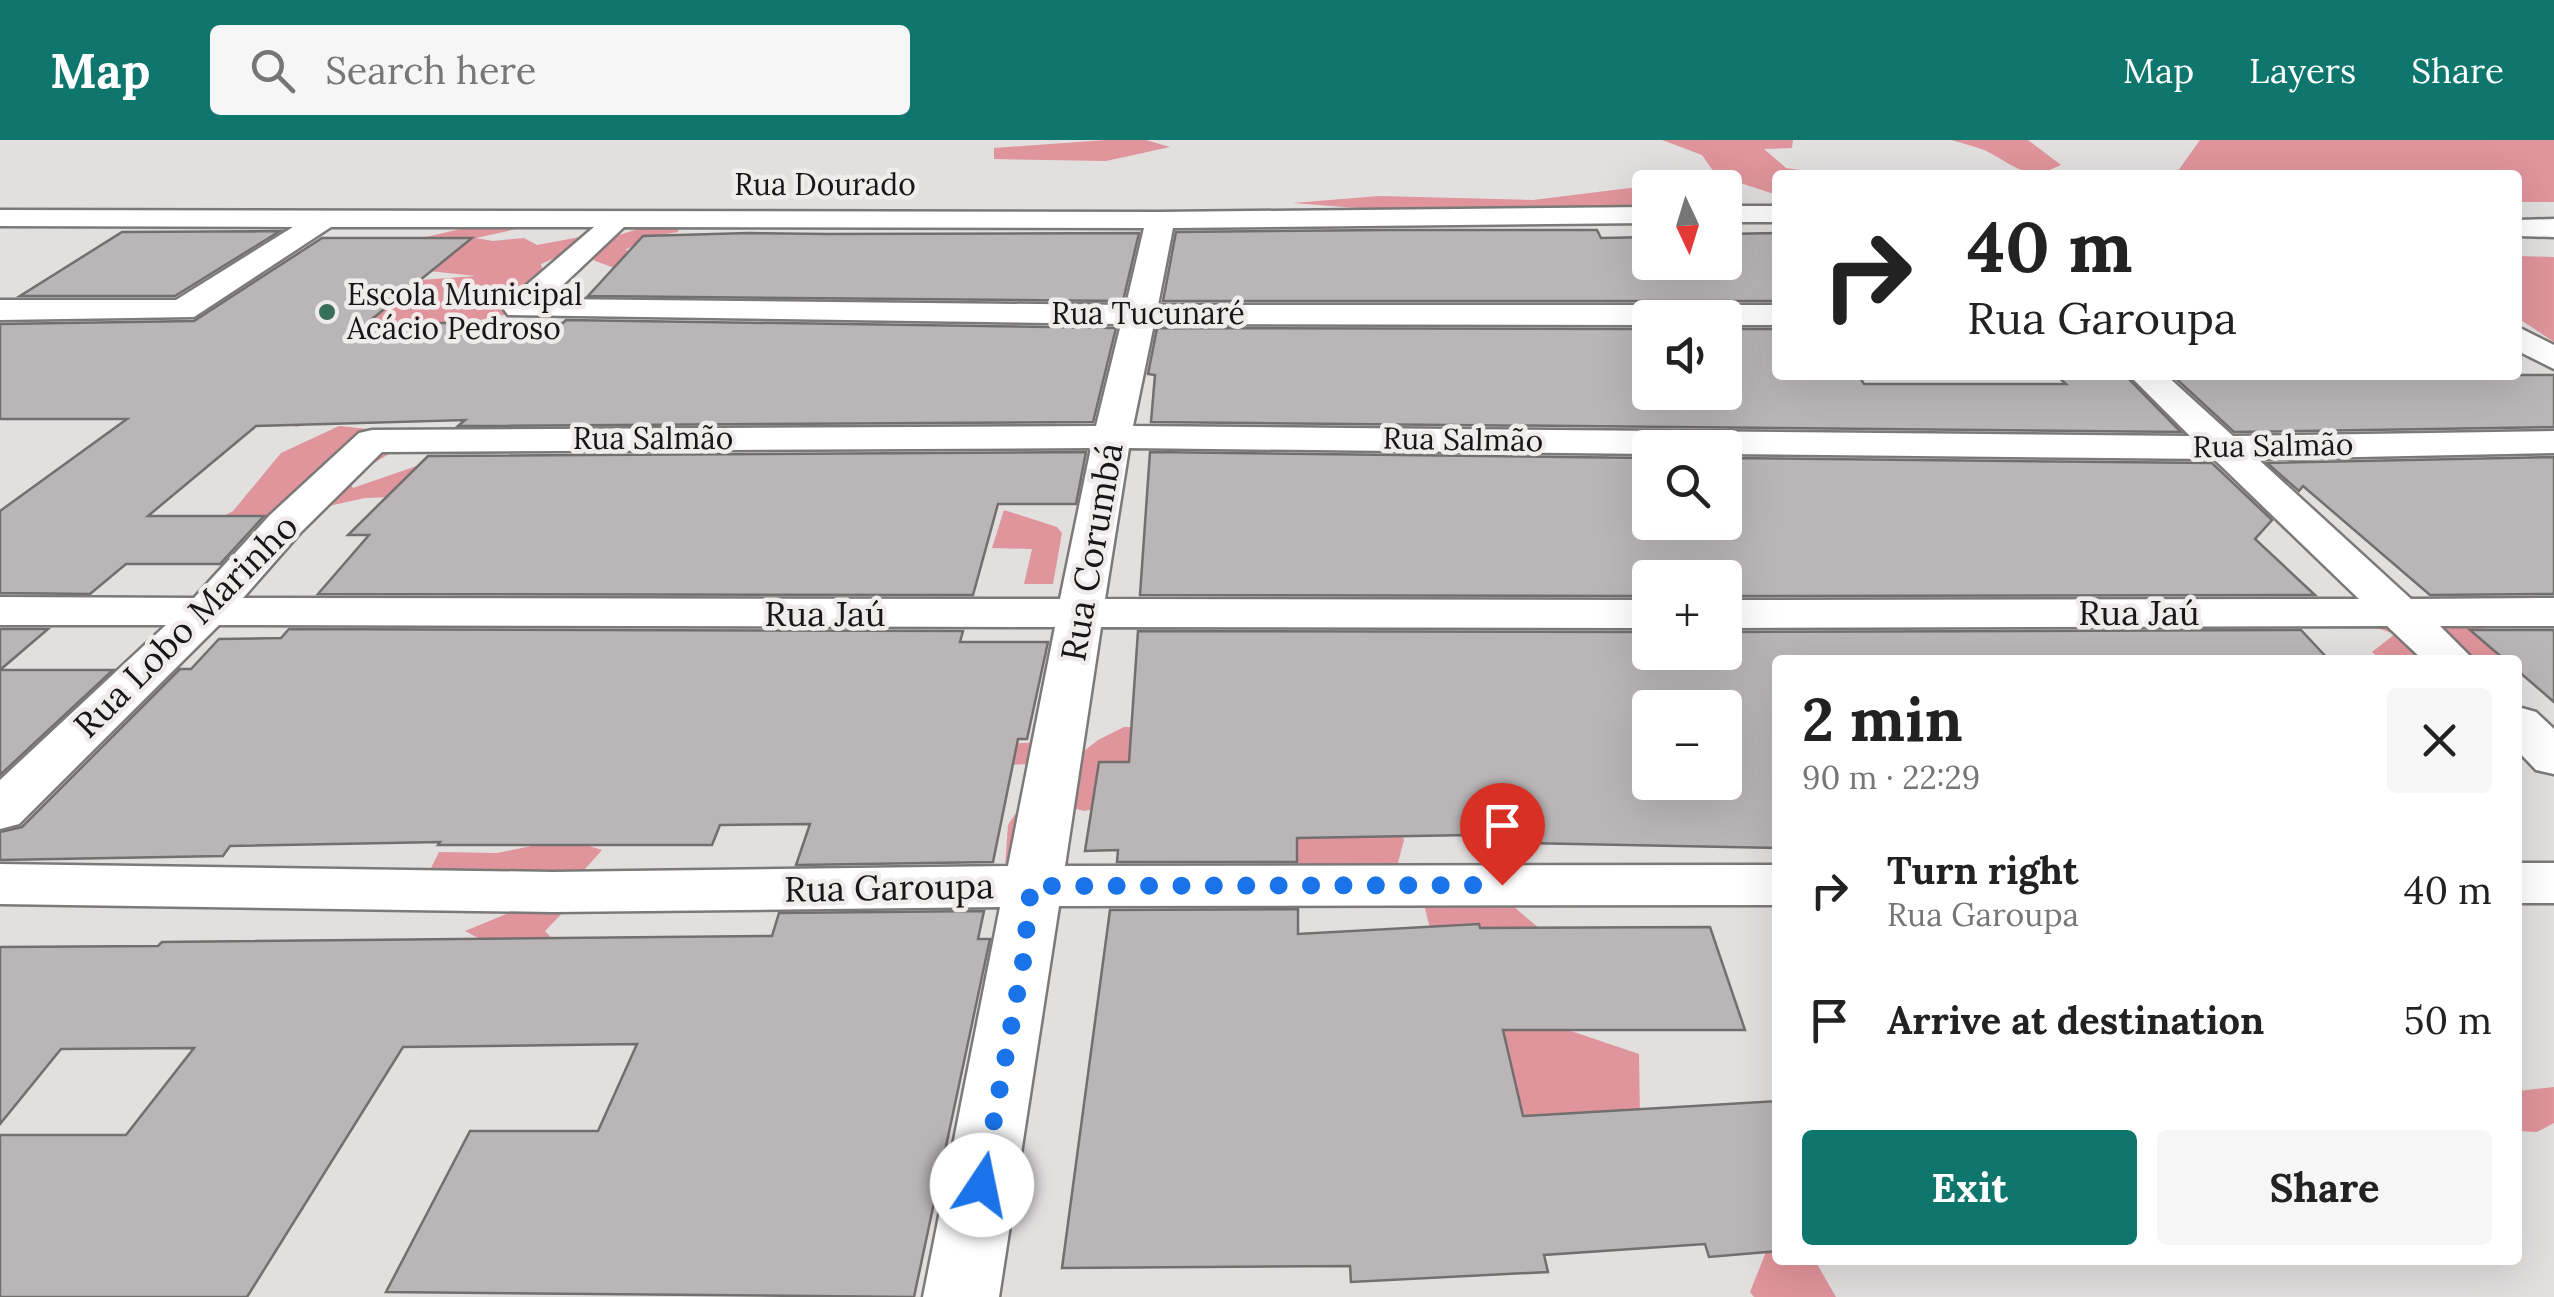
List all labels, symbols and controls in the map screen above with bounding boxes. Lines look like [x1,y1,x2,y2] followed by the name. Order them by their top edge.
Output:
[210,25,910,115] search box
[50,40,150,101] text: Map
[245,43,300,98] icon: search
[325,46,536,94] text: Search here
[2123,48,2194,93] text: Map
[2249,48,2356,93] text: Layers
[2411,48,2504,93] text: Share
[734,165,916,203] street label: Rua Dourado
[1632,170,1742,280] north arrow
[1632,170,1742,800] map controls
[1967,202,2133,291] text: 40 m
[1802,210,1932,340] icon: right
[346,275,582,347] place label: Escola Municipal Acácio Pedroso
[1967,289,2237,346] text: Rua Garoupa
[1051,294,1245,332] street label: Rua Tucunaré
[1632,300,1742,410] button: sound
[316,301,338,323] marker: Escola Municipal Acácio Pedroso
[573,419,733,457] street label: Rua Salmão
[1382,419,1544,459] street label: Rua Salmão
[2192,425,2354,465] street label: Rua Salmão
[1632,430,1742,540] button: search
[1050,439,1133,665] street label: Rua Corumbá
[64,504,307,747] street label: Rua Lobo Marinho
[1632,560,1742,670] button: +
[2078,590,2200,635] street label: Rua Jaú
[764,591,886,636] street label: Rua Jaú
[1802,681,1963,757] text: 2 min
[2387,688,2492,793] button: close
[1632,690,1742,800] button: −
[1802,757,1980,798] text: 90 m · 22:29
[1460,783,1545,886] pin
[1475,798,1530,853] icon: arrive
[1887,846,2078,894] text: Turn right
[784,863,994,912] street label: Rua Garoupa
[1802,863,1857,918] icon: right
[2404,866,2492,914] text: 40 m
[1887,894,2079,935] text: Rua Garoupa
[1802,993,1857,1048] icon: arrive
[1887,996,2264,1044] text: Arrive at destination
[2404,996,2492,1044] text: 50 m
[1802,1130,2137,1245] button: Exit
[2157,1130,2492,1245] button: Share
[930,1133,1034,1237] position arrow

